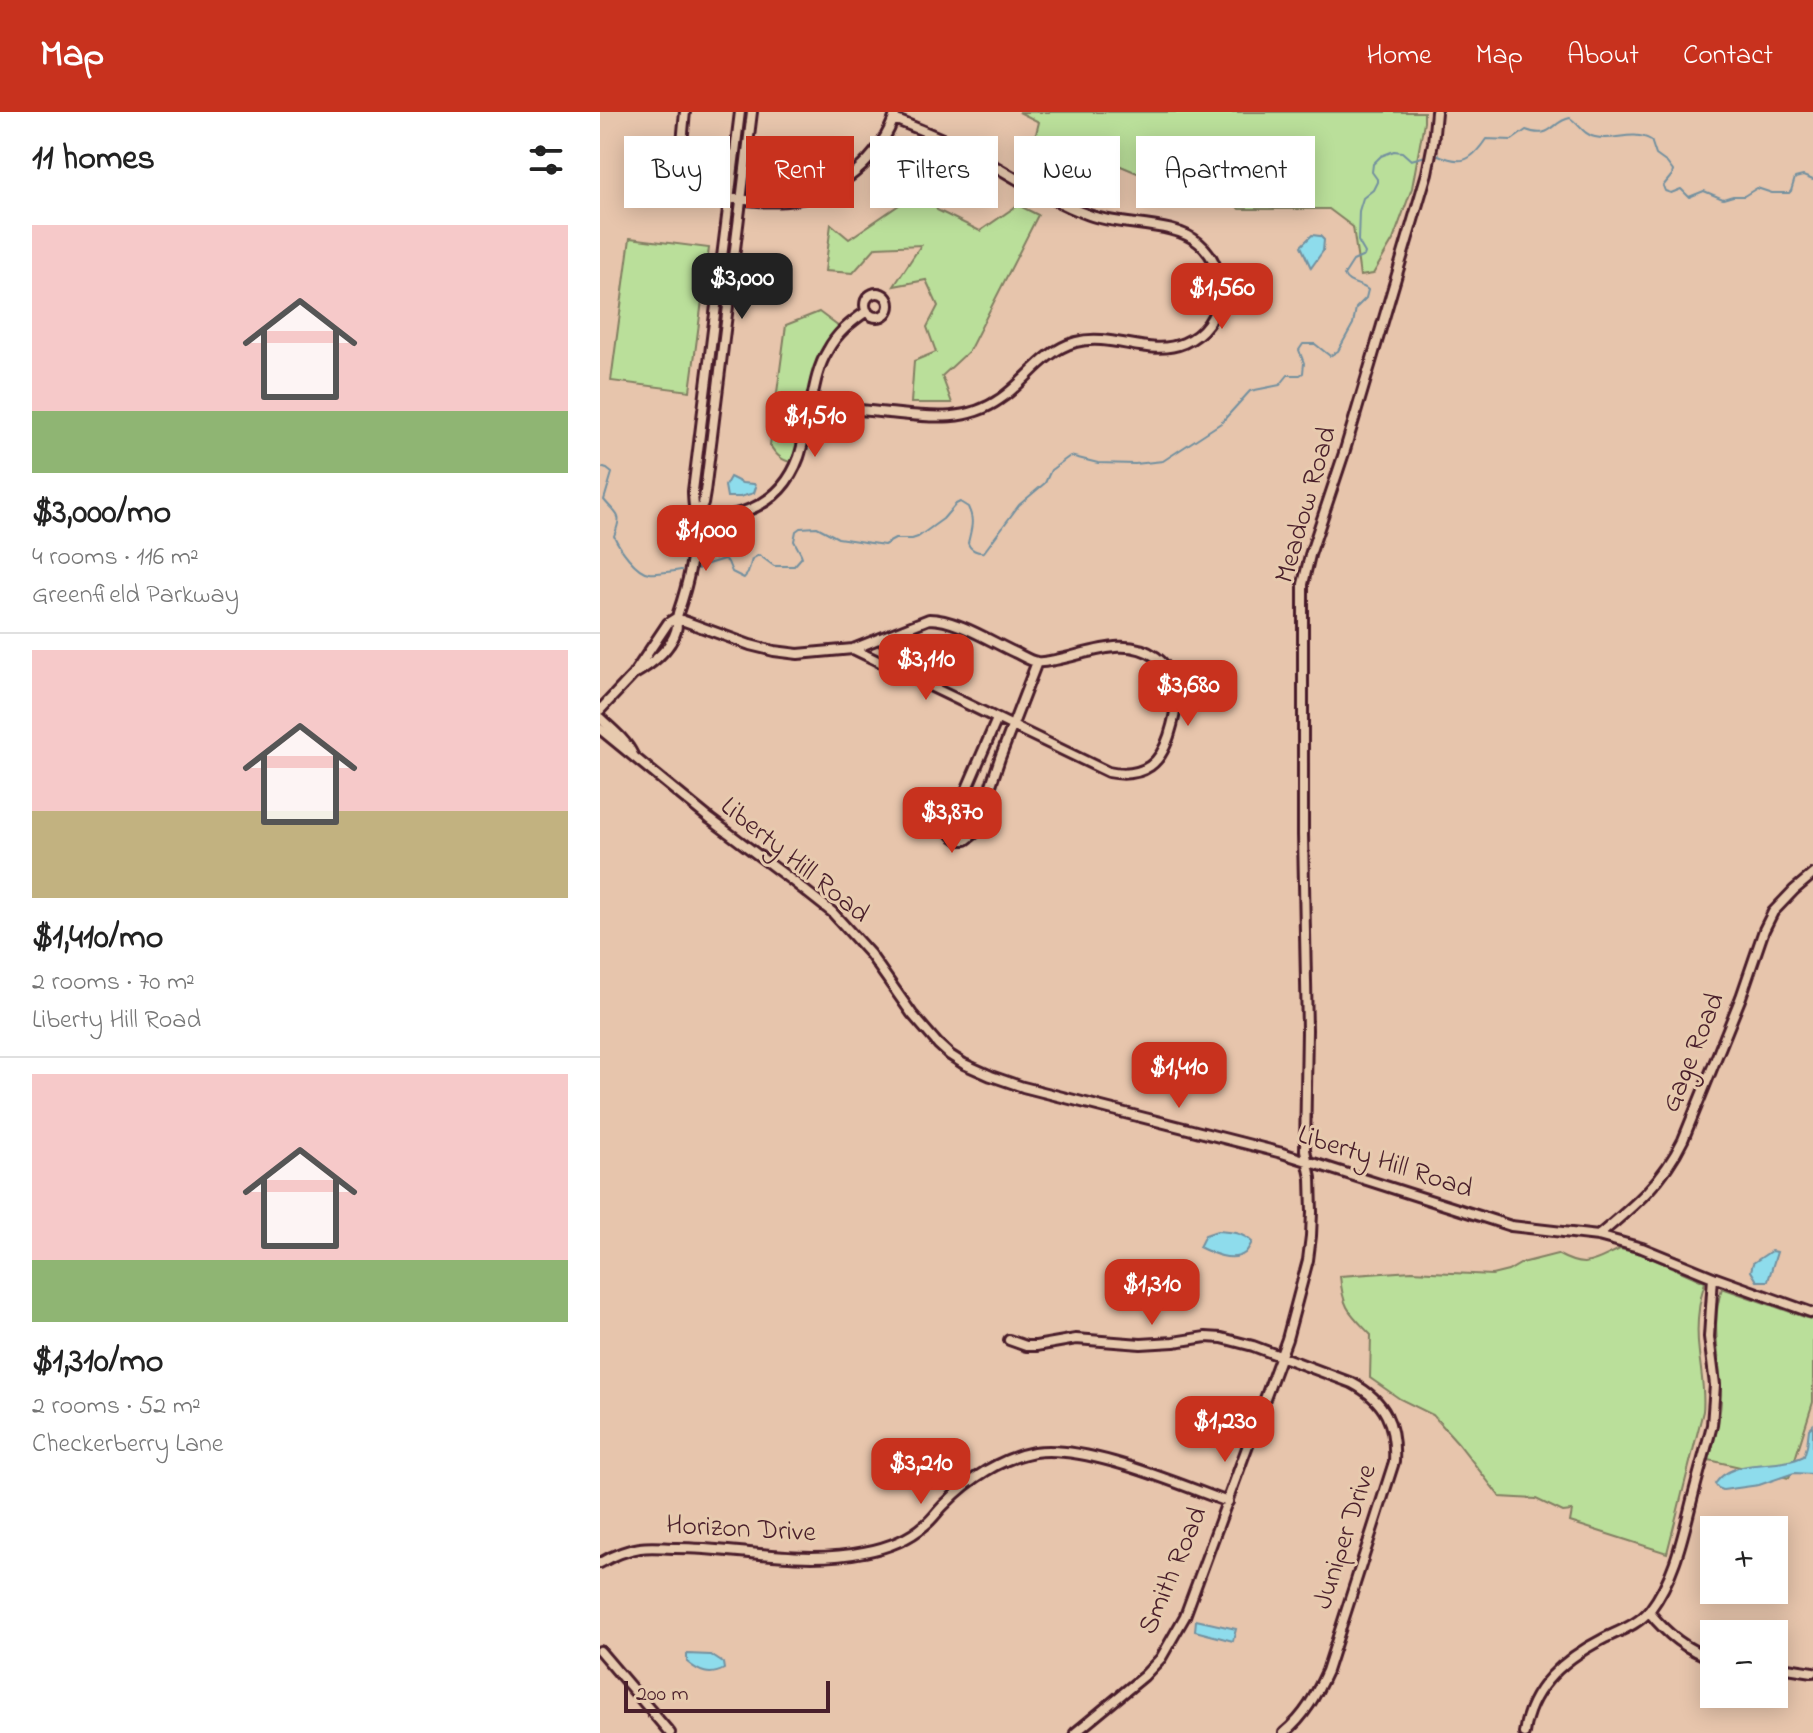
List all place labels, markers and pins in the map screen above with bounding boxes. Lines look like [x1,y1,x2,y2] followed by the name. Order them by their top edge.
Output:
[677,253,807,321] pin: $3,000
[1157,263,1287,331] pin: $1,560
[750,391,880,459] pin: $1,510
[641,505,771,573] pin: $1,000
[861,634,991,702] pin: $3,110
[1123,660,1253,728] pin: $3,680
[887,787,1017,855] pin: $3,870
[1114,1042,1244,1110] pin: $1,410
[1087,1259,1217,1327] pin: $1,310
[1160,1396,1290,1464] pin: $1,230
[856,1438,986,1506] pin: $3,210

